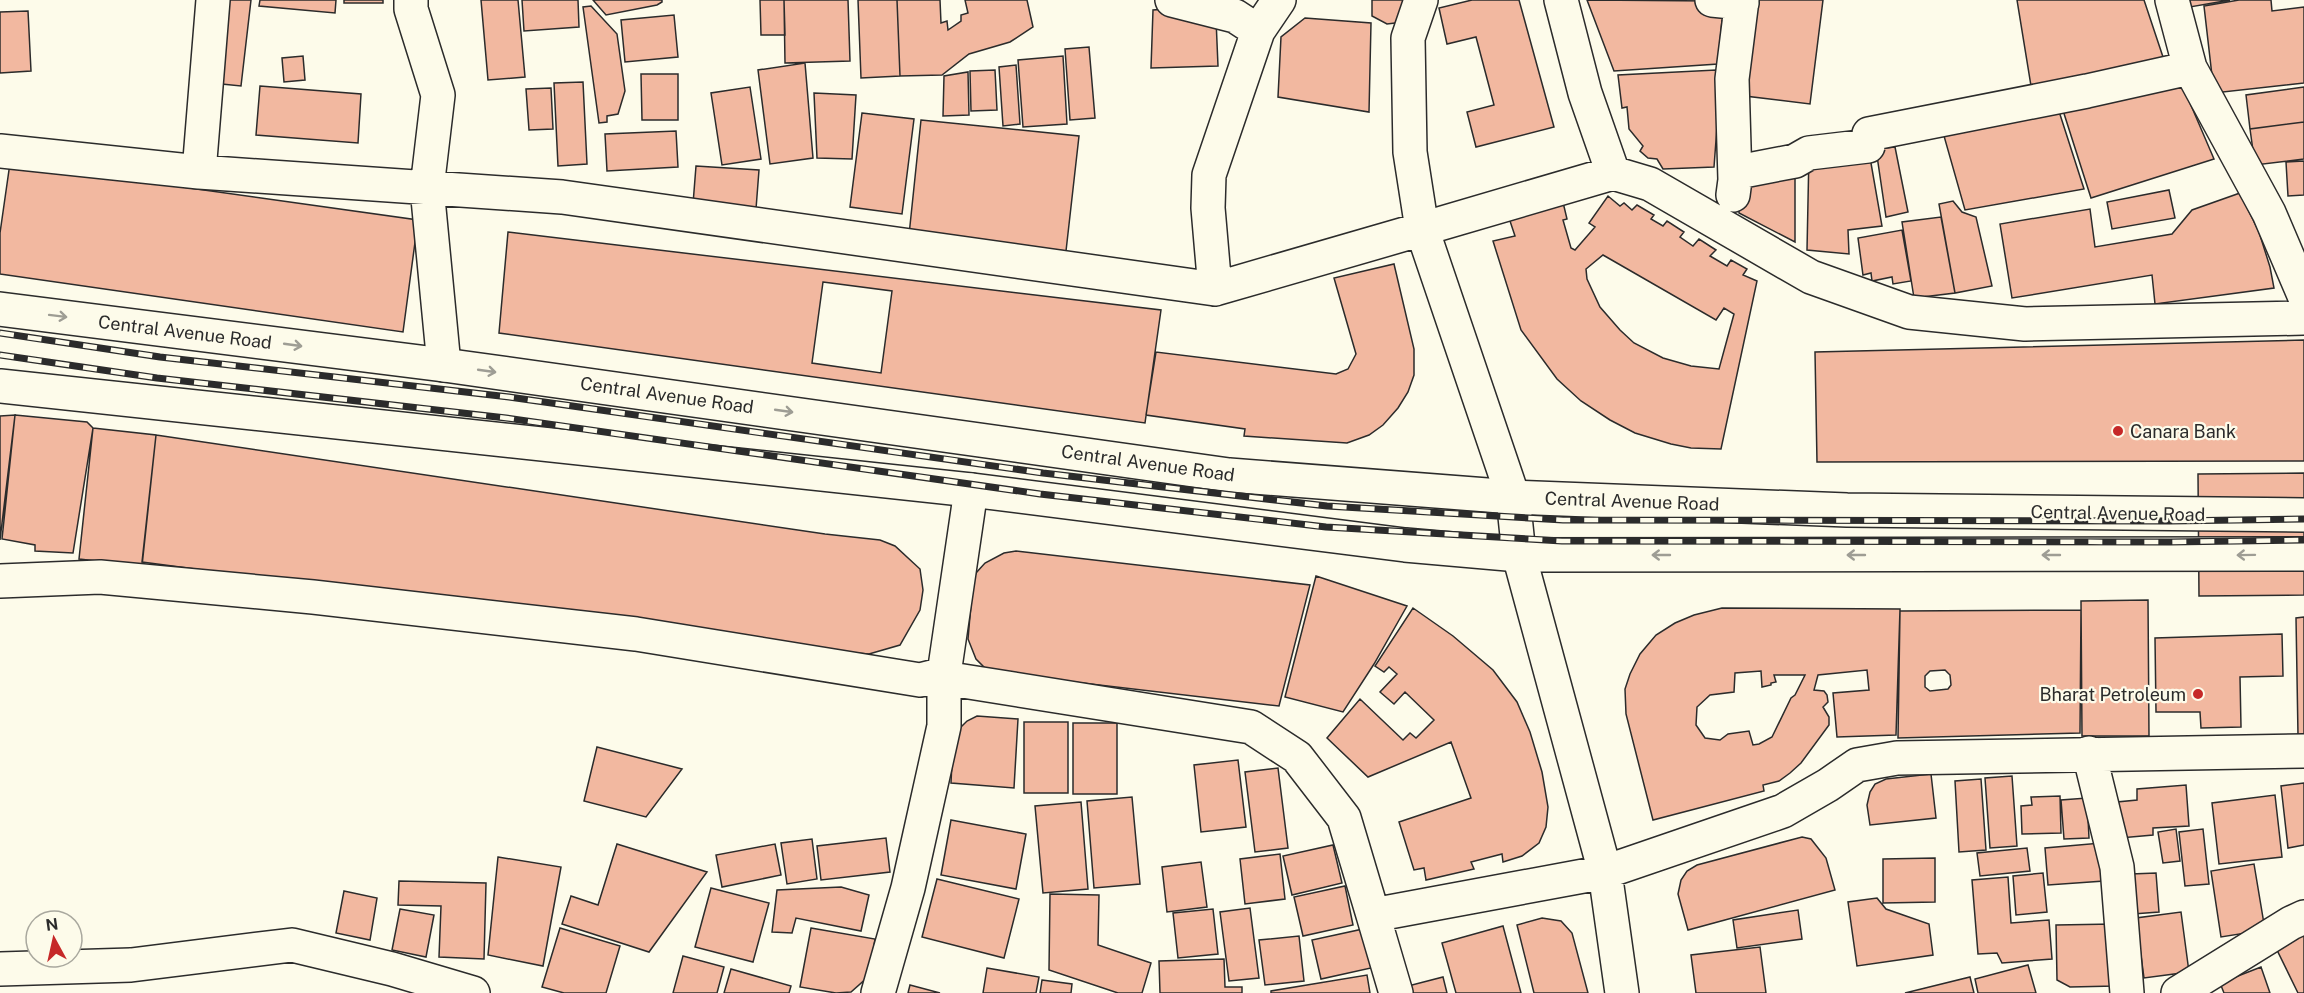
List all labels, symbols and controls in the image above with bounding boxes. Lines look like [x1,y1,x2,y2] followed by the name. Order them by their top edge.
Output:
[48,311,67,322] one-way arrow
[97,311,273,353] street label: Central Avenue Road
[283,340,303,351] one-way arrow
[476,365,496,376] one-way arrow
[579,372,755,418] street label: Central Avenue Road
[773,406,793,417] one-way arrow
[2130,421,2236,442] place label: Canara Bank
[2111,424,2125,438] marker: Canara Bank
[1060,440,1236,486] street label: Central Avenue Road
[1544,487,1720,515] street label: Central Avenue Road
[2030,501,2206,525] street label: Central Avenue Road
[1651,549,1671,561] one-way arrow
[1846,549,1866,561] one-way arrow
[2041,549,2061,561] one-way arrow
[2236,549,2256,561] one-way arrow
[2040,684,2186,705] place label: Bharat Petroleum
[2191,687,2205,701] marker: Bharat Petroleum
[24,909,84,969] north arrow
[44,914,60,935] text: N

